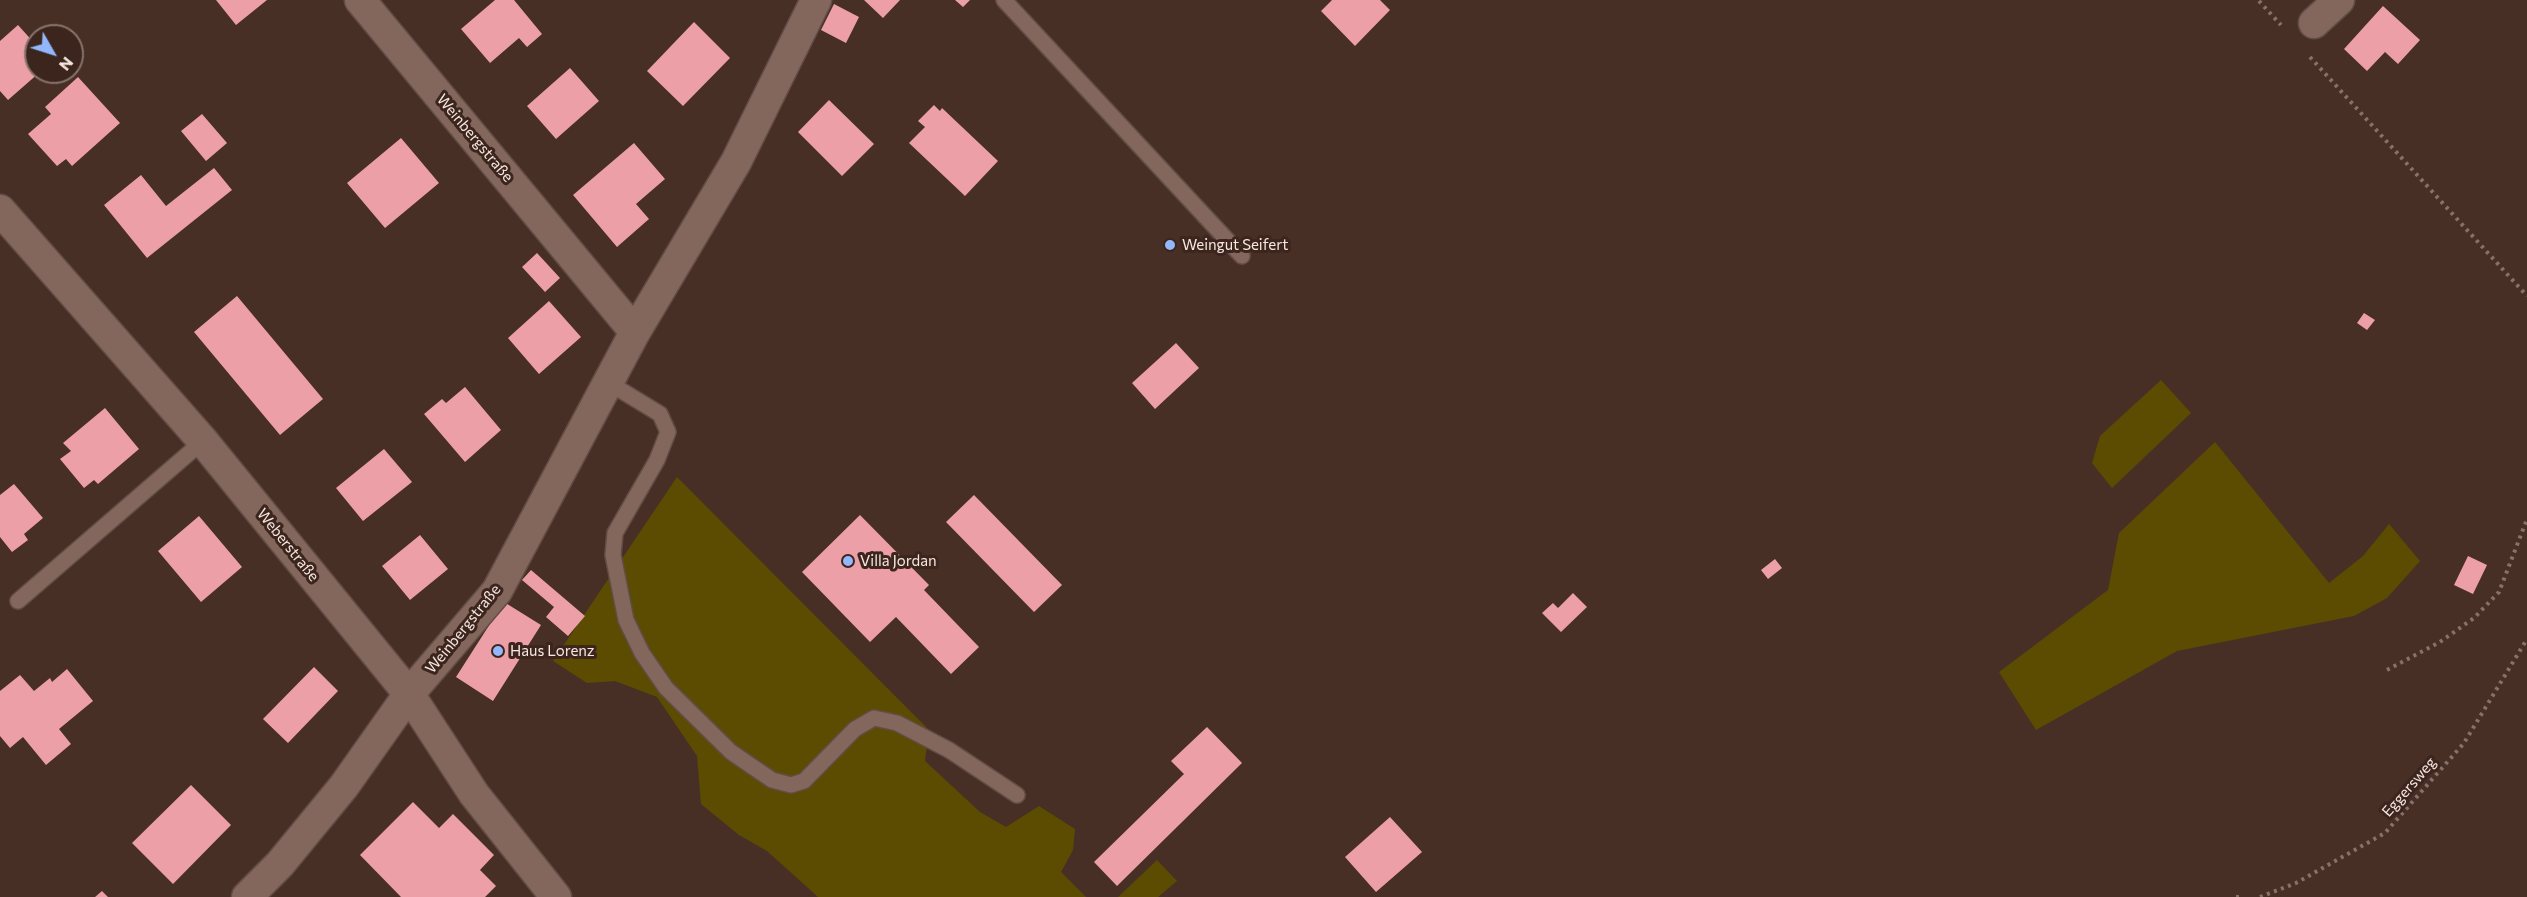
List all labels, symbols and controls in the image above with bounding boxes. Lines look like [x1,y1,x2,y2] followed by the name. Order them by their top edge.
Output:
[24,24,84,84] north arrow
[56,54,78,75] text: N
[433,90,517,186] street label: Weinbergstraße
[1182,236,1288,254] place label: Weingut Seifert
[1163,238,1177,252] marker: Weingut Seifert
[253,505,323,585] street label: Weberstraße
[860,552,937,570] place label: Villa Jordan
[841,554,855,568] marker: Villa Jordan
[422,581,504,677] street label: Weinbergstraße
[510,642,594,660] place label: Haus Lorenz
[491,644,505,658] marker: Haus Lorenz
[2378,754,2440,820] street label: Eggersweg

